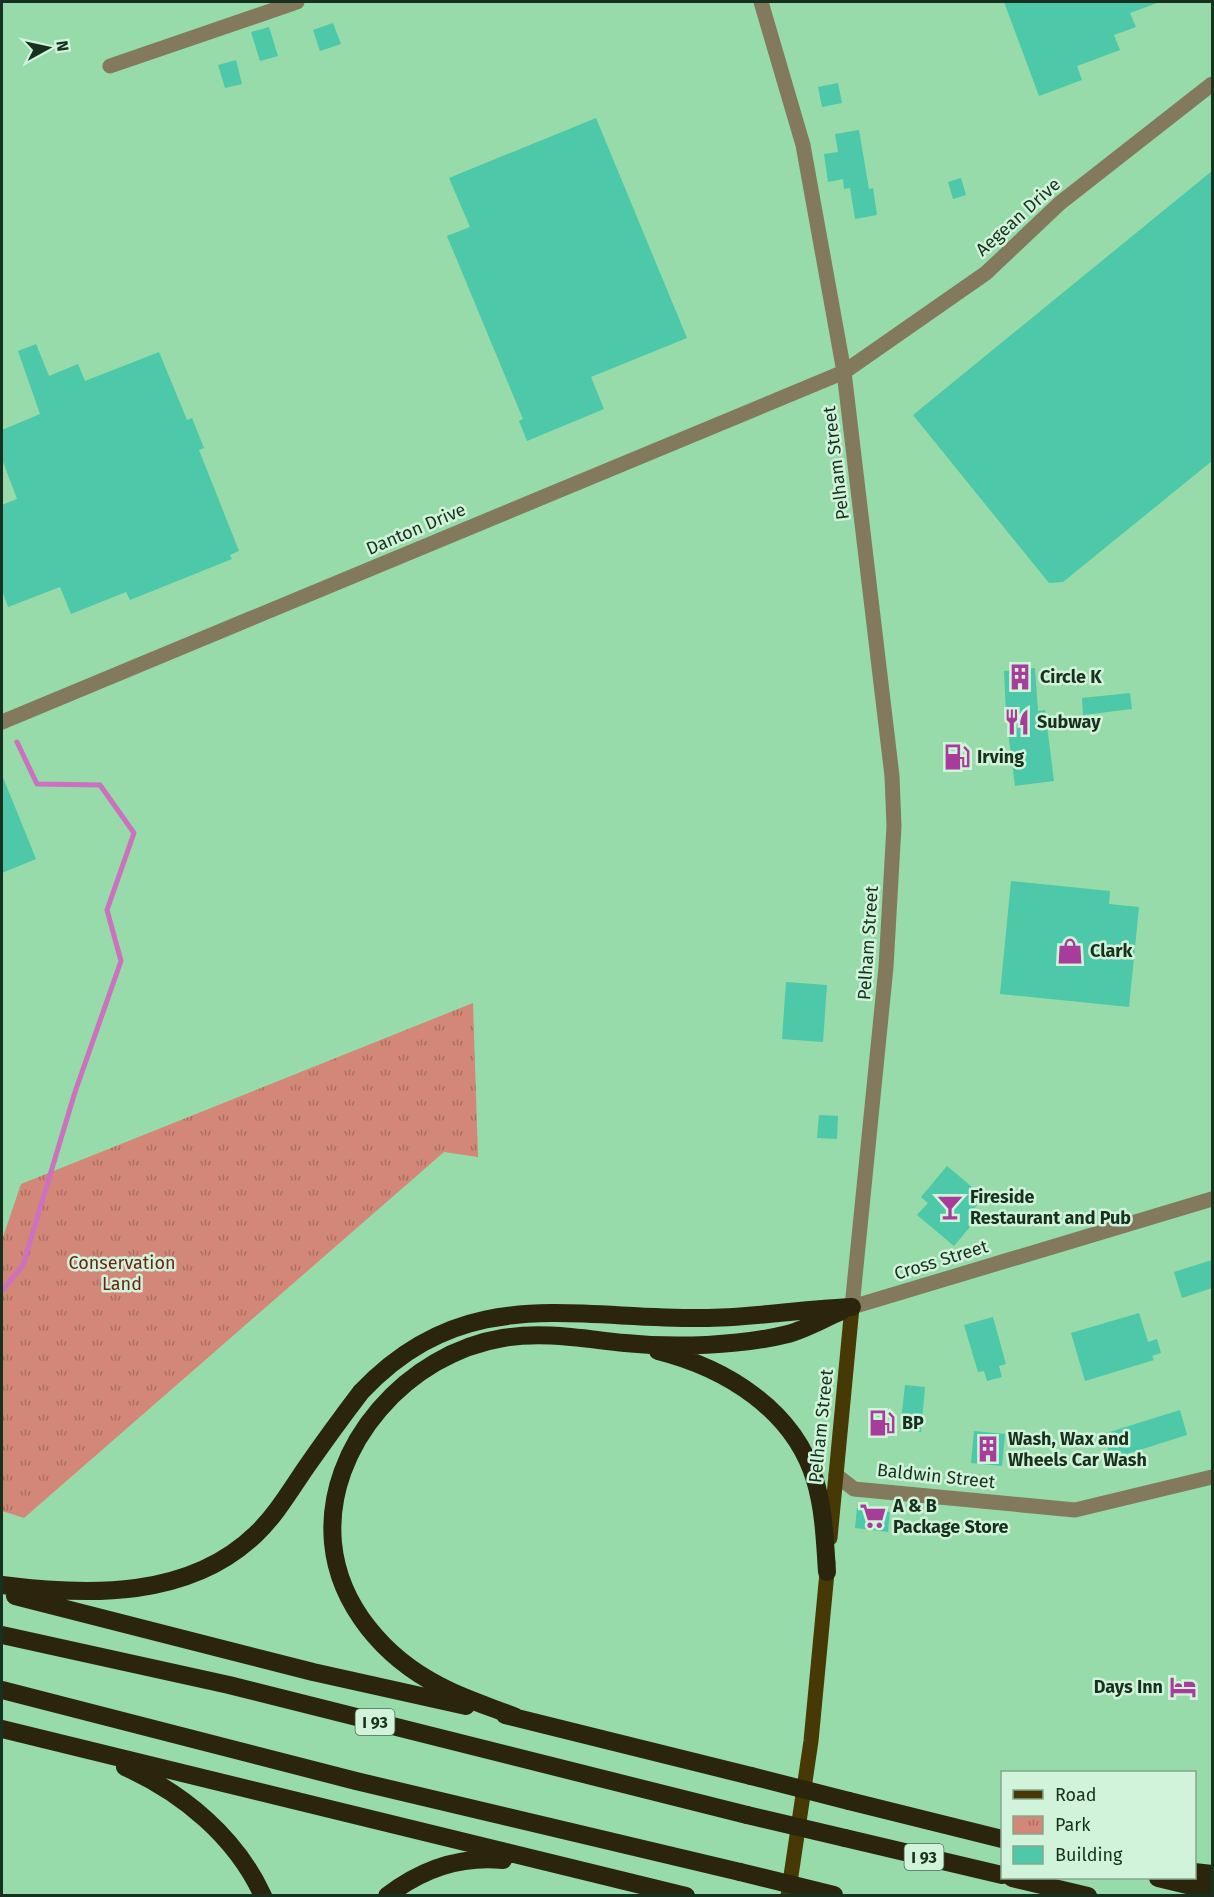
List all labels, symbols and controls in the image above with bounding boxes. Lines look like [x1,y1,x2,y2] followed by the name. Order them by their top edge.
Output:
[18,18,78,78] north arrow
[52,39,73,53] text: N
[971,173,1065,261] street label: Aegean Drive
[818,404,854,521] street label: Pelham Street
[363,498,469,560] street label: Danton Drive
[1005,662,1035,692] building icon: Circle K
[1040,666,1102,688] place label: Circle K
[1002,707,1032,737] restaurant icon: Subway
[1037,711,1101,733] place label: Subway
[942,742,972,772] fuel station icon: Irving
[977,746,1024,768] place label: Irving
[853,885,883,1001] street label: Pelham Street
[1055,936,1085,966] shop icon: Clark
[1090,940,1134,962] place label: Clark
[970,1186,1131,1229] place label: Fireside Restaurant and Pub
[935,1192,965,1222] bar icon: Fireside Restaurant and Pub
[891,1235,991,1285] street label: Cross Street
[69,1252,175,1295] park label: Conservation Land
[804,1367,838,1484] street label: Pelham Street
[867,1408,897,1438] fuel station icon: BP
[902,1412,924,1434] place label: BP
[1008,1428,1147,1471] place label: Wash, Wax and Wheels Car Wash
[973,1434,1003,1464] building icon: Wash, Wax and Wheels Car Wash
[876,1459,997,1493] street label: Baldwin Street
[892,1495,1009,1538] place label: A & B Package Store
[858,1501,888,1531] supermarket icon: A & B Package Store
[1168,1672,1198,1702] hotel icon: Days Inn
[1094,1676,1163,1698] place label: Days Inn
[356,1709,394,1735] road number: I 93
[1001,1771,1196,1879] legend
[1055,1784,1097,1806] text: Road
[1055,1814,1091,1836] text: Park
[904,1844,944,1870] road number: I 93
[1055,1844,1123,1866] text: Building

